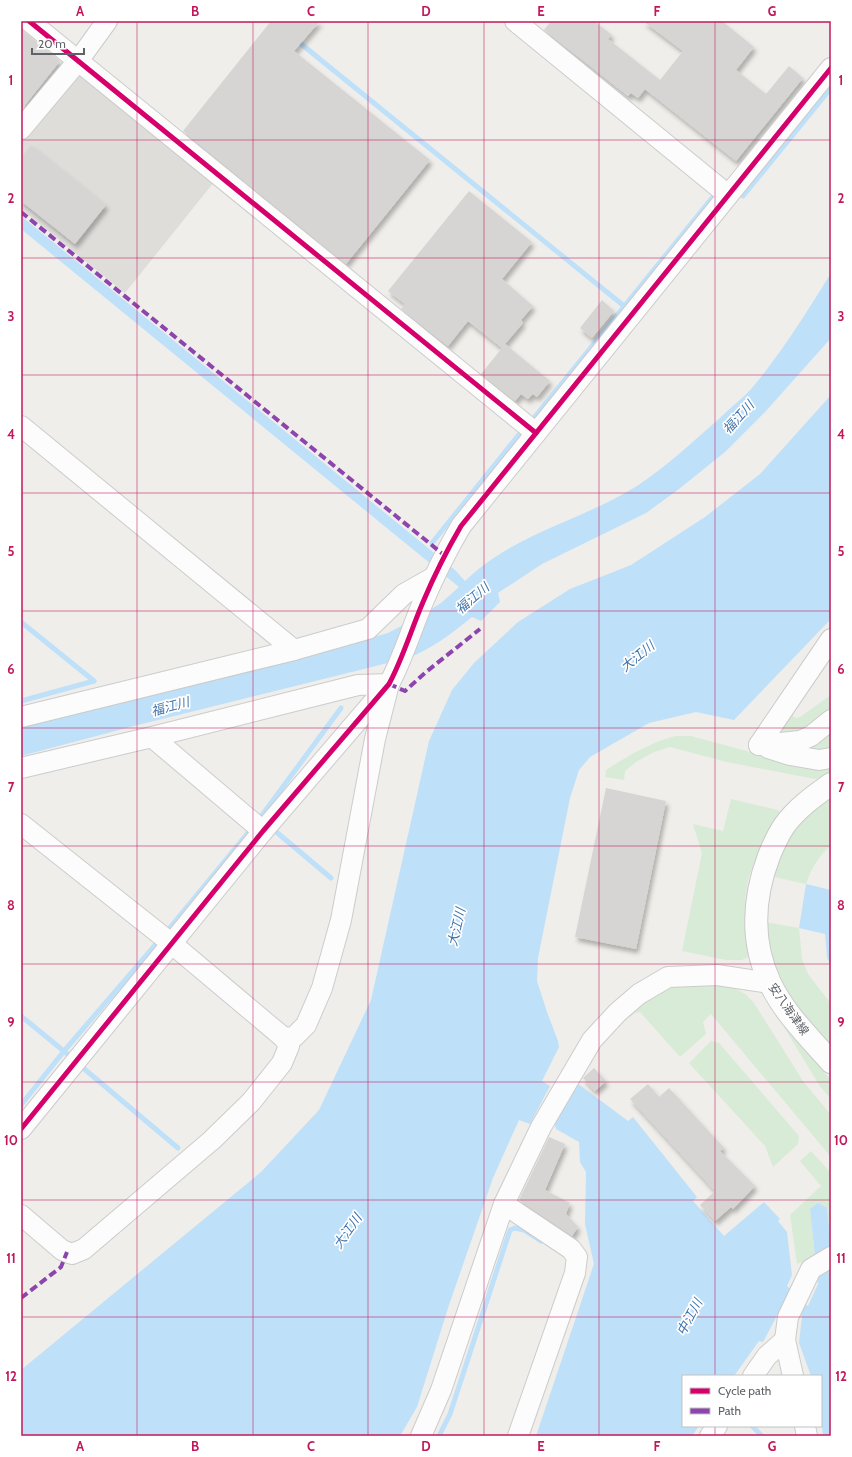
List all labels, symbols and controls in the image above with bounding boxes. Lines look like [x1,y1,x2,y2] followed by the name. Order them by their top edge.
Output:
[76,3,85,19] text: A
[191,3,199,19] text: B
[307,3,315,19] text: C
[421,3,431,19] text: D
[537,3,545,19] text: E
[654,3,661,19] text: F
[768,3,777,19] text: G
[32,30,84,56] scale bar
[38,36,66,51] text: 20 m
[9,72,13,88] text: 1
[839,72,843,88] text: 1
[8,190,15,206] text: 2
[838,190,845,206] text: 2
[7,308,15,324] text: 3
[837,308,845,324] text: 3
[719,396,758,437] water label: 福江川
[7,426,15,442] text: 4
[837,426,845,442] text: 4
[8,543,15,559] text: 5
[838,543,845,559] text: 5
[452,578,493,617] water label: 福江川
[617,636,659,674] water label: 大江川
[7,661,15,677] text: 6
[837,661,845,677] text: 6
[149,693,193,719] water label: 福江川
[8,779,15,795] text: 7
[838,779,845,795] text: 7
[7,897,15,913] text: 8
[837,897,845,913] text: 8
[444,904,469,948] water label: 大江川
[766,980,812,1038] street label: 安八海津線
[7,1014,15,1030] text: 9
[837,1014,845,1030] text: 9
[4,1132,18,1148] text: 10
[834,1132,848,1148] text: 10
[329,1209,366,1252] water label: 大江川
[6,1250,16,1266] text: 11
[836,1250,846,1266] text: 11
[673,1294,706,1338] water label: 中江川
[5,1368,17,1384] text: 12
[835,1368,847,1384] text: 12
[682,1375,822,1427] legend
[718,1383,771,1398] text: Cycle path
[718,1403,741,1418] text: Path
[76,1438,85,1454] text: A
[191,1438,199,1454] text: B
[307,1438,315,1454] text: C
[421,1438,431,1454] text: D
[537,1438,545,1454] text: E
[654,1438,661,1454] text: F
[768,1438,777,1454] text: G

